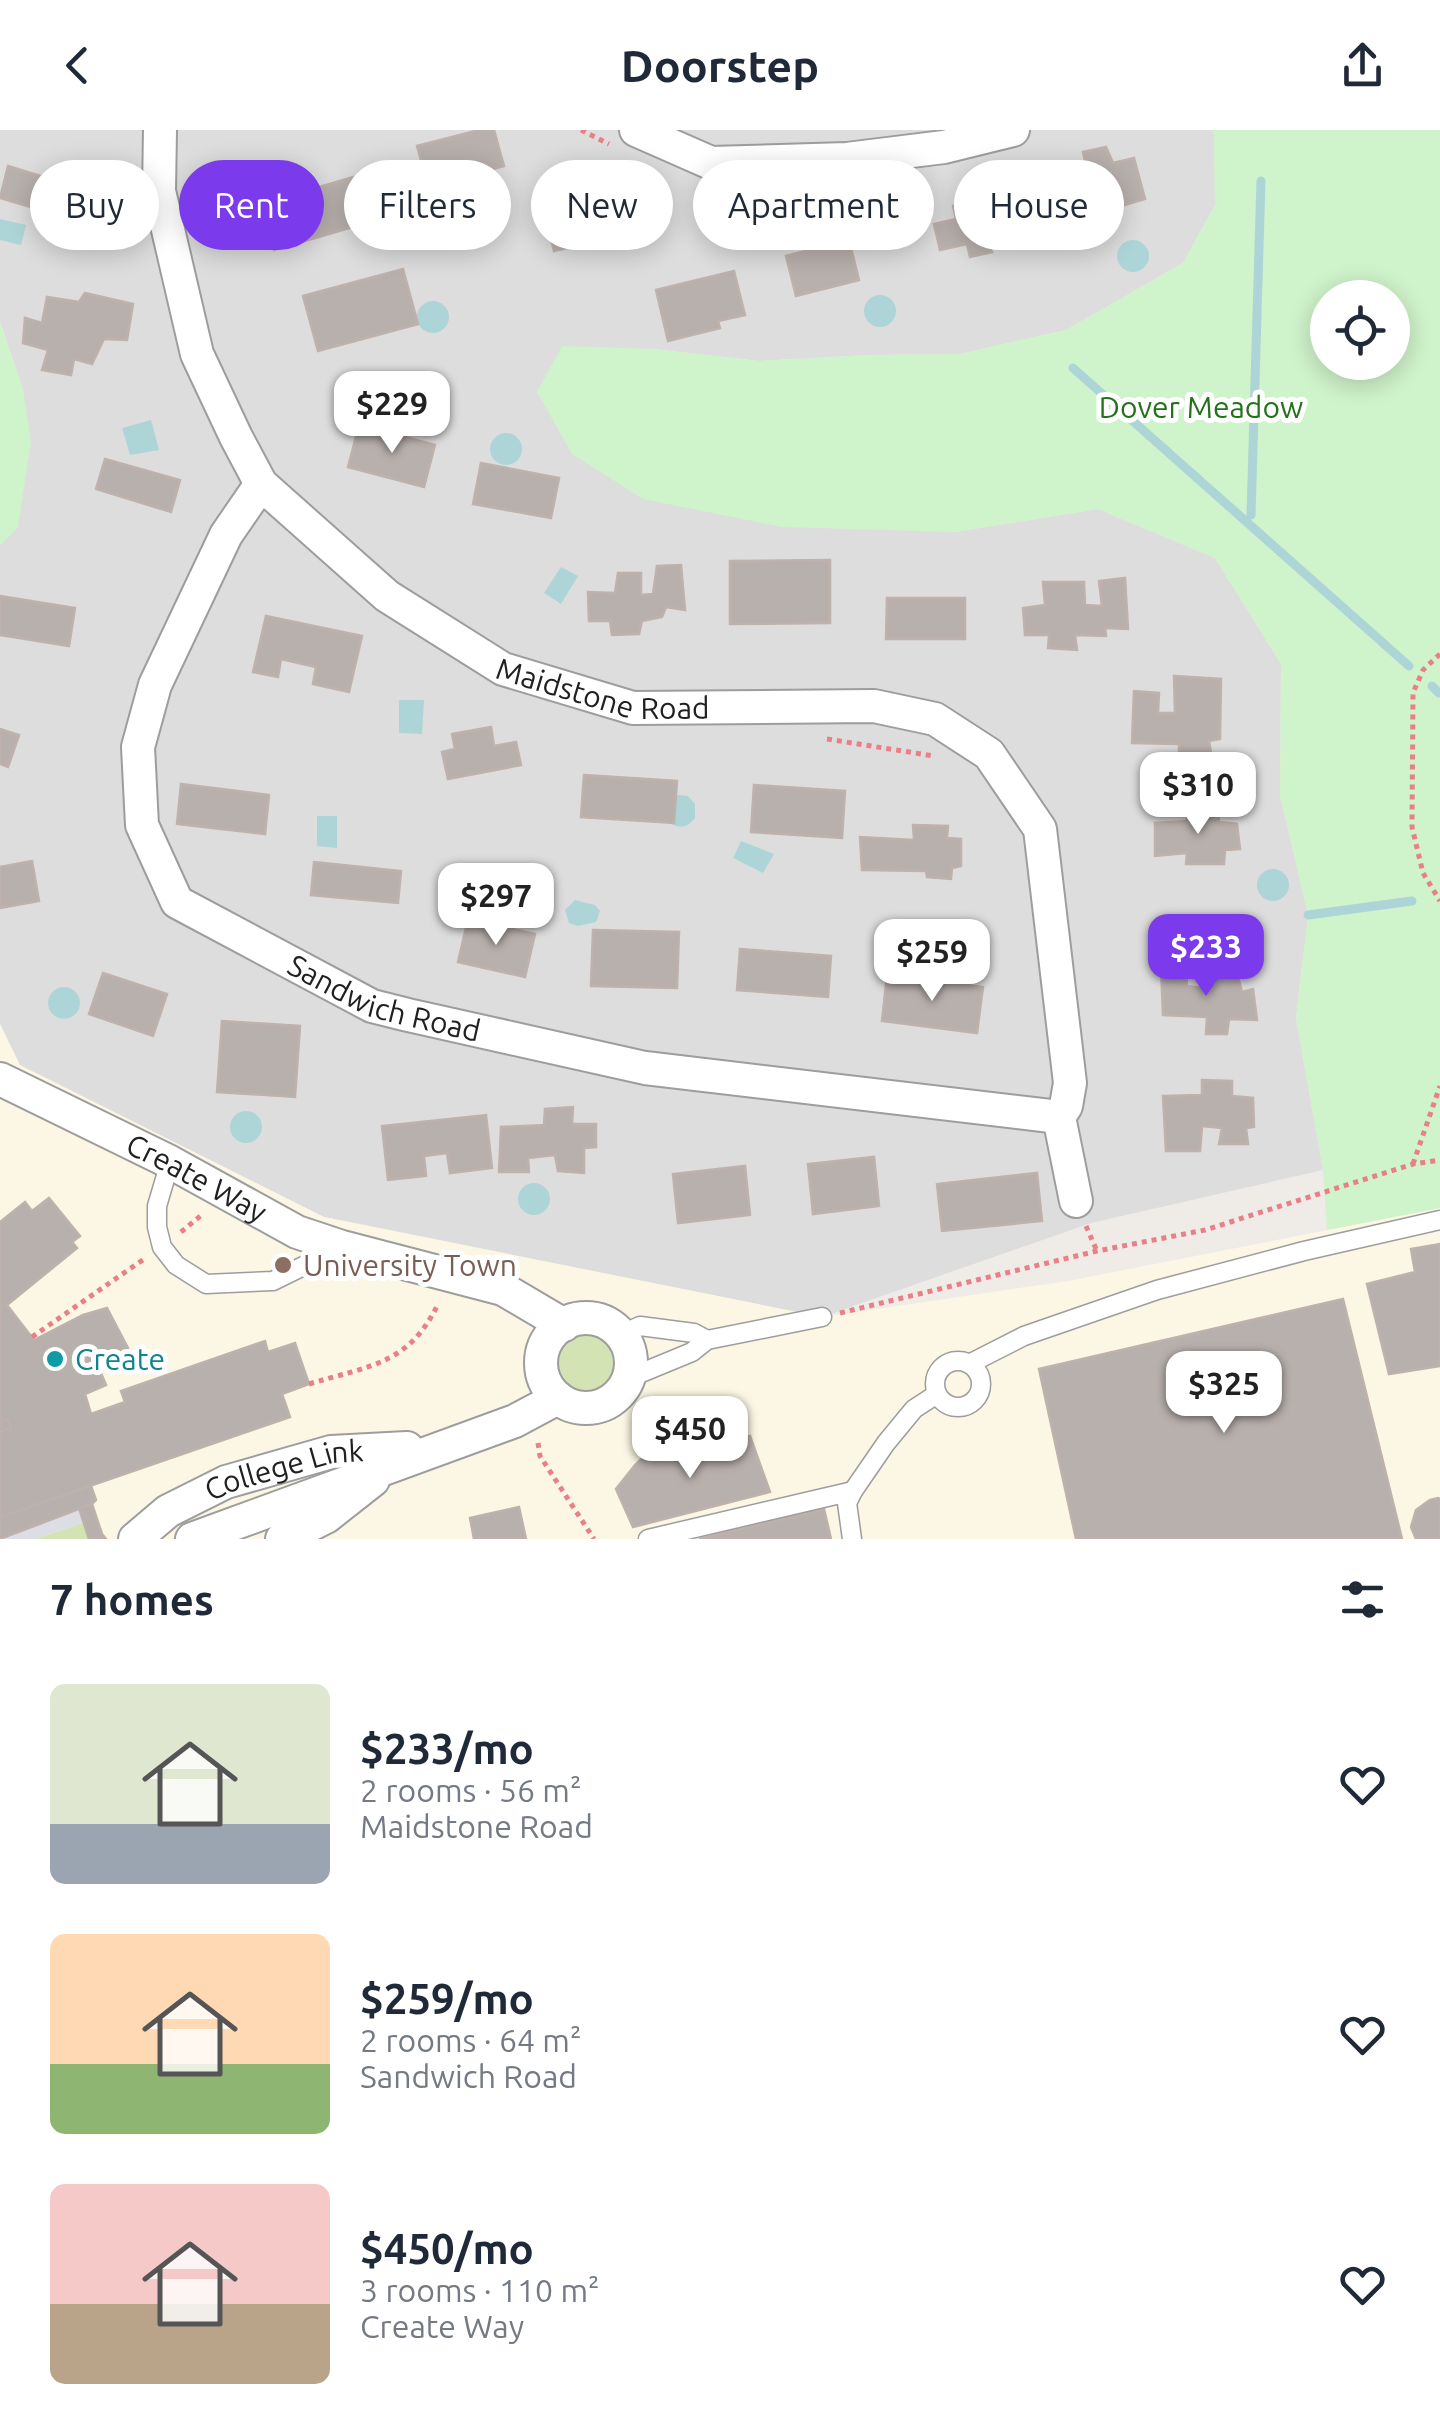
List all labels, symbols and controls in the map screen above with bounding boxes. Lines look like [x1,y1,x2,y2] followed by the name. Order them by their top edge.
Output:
[50,38,105,93] icon: back
[1335,38,1390,93] icon: share
[621,40,819,91] text: Doorstep
[30,160,159,250] chip: Buy
[179,160,324,250] chip: Rent
[344,160,511,250] chip: Filters
[531,160,673,250] chip: New
[693,160,934,250] chip: Apartment
[954,160,1124,250] chip: House
[1310,280,1410,380] map controls
[1310,280,1410,380] button: locate
[333,371,451,456] pin: $229
[356,385,428,421] text: $229
[1099,390,1303,424] park label: Dover Meadow
[492,651,710,725] street label: Maidstone Road
[1139,752,1257,837] pin: $310
[1162,766,1234,802] text: $310
[437,863,555,948] pin: $297
[460,877,532,913] text: $297
[1147,914,1265,999] pin: $233
[873,919,991,1004] pin: $259
[1170,928,1242,964] text: $233
[896,933,968,969] text: $259
[282,947,484,1048] street label: Sandwich Road
[121,1126,273,1229] street label: Create Way
[303,1248,517,1282] place label: University Town
[272,1254,294,1276] marker: University Town
[75,1342,165,1376] place label: Create
[44,1348,66,1370] marker: Create
[1165,1351,1283,1436] pin: $325
[1188,1365,1260,1401] text: $325
[631,1396,749,1481] pin: $450
[654,1410,726,1446] text: $450
[199,1433,364,1507] street label: College Link
[1335,1572,1390,1627] icon: filters
[50,1576,214,1623] text: 7 homes
[130,1724,250,1844] icon: home
[360,1725,534,1772] text: $233/mo
[1335,1757,1390,1812] icon: heart
[360,1772,581,1808] text: 2 rooms · 56 m²
[360,1808,593,1844] text: Maidstone Road
[130,1974,250,2094] icon: home
[360,1975,534,2022] text: $259/mo
[1335,2007,1390,2062] icon: heart
[360,2022,581,2058] text: 2 rooms · 64 m²
[360,2058,577,2094] text: Sandwich Road
[130,2224,250,2344] icon: home
[360,2225,534,2272] text: $450/mo
[1335,2257,1390,2312] icon: heart
[360,2272,600,2308] text: 3 rooms · 110 m²
[360,2308,524,2344] text: Create Way

